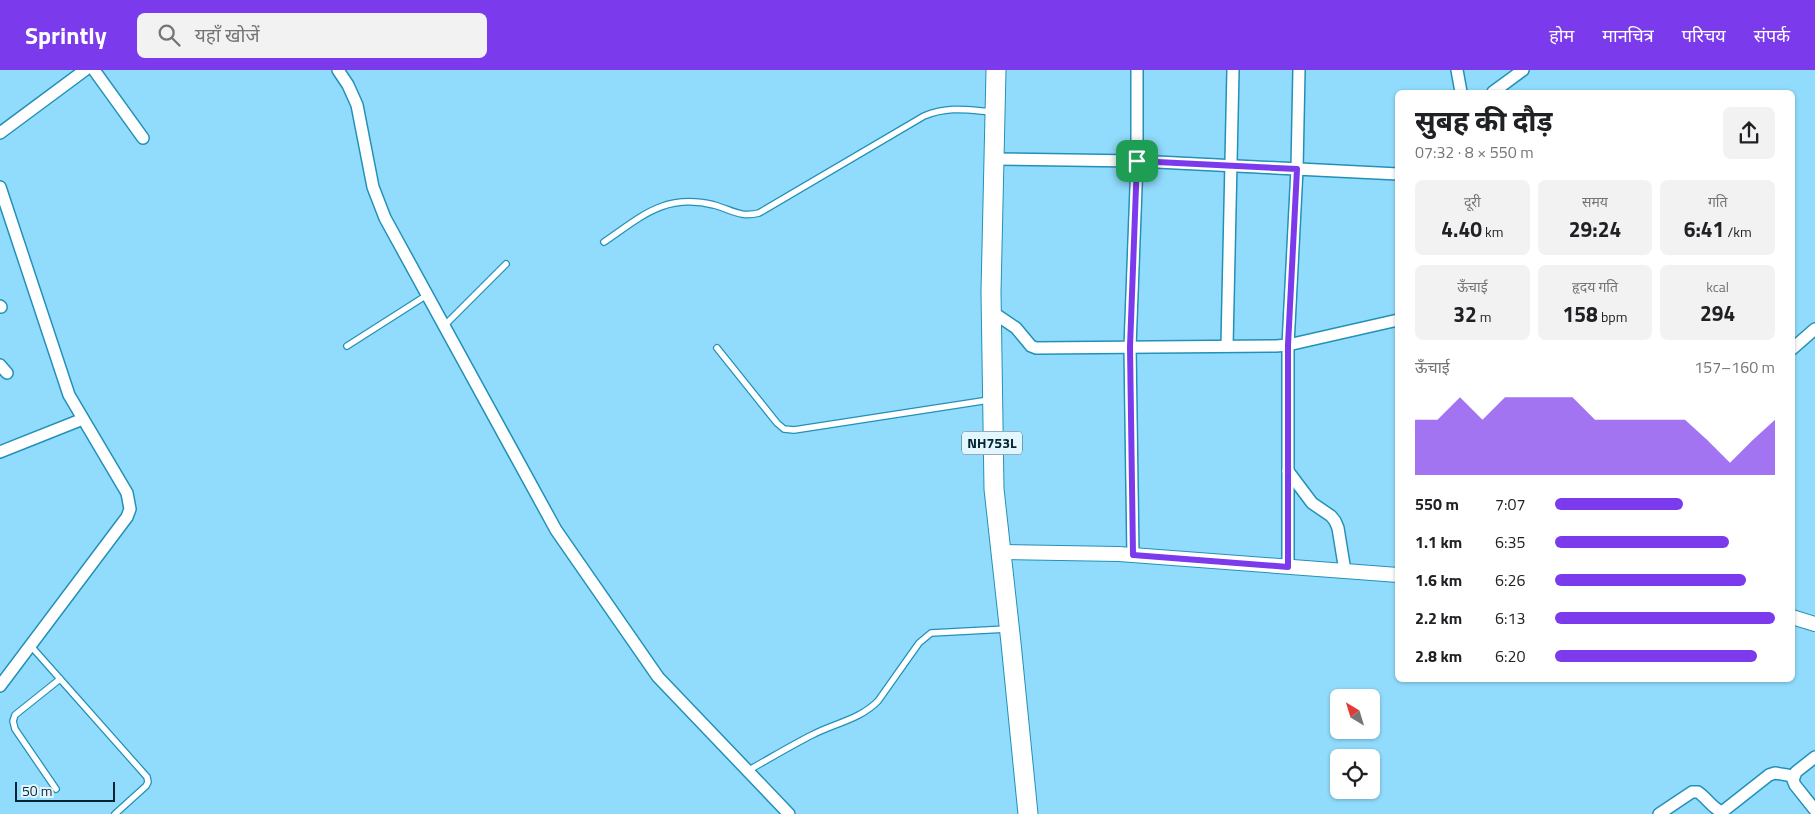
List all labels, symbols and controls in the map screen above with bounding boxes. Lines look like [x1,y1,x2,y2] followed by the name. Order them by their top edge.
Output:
[137,13,487,58] search box
[25,17,107,53] text: Sprintly
[195,20,260,49] text: यहाँ खोजें
[155,21,183,49] icon: search
[1549,22,1574,49] text: होम
[1602,22,1654,49] text: मानचित्र
[1682,22,1726,49] text: परिचय
[1754,22,1790,49] text: संपर्क
[1415,99,1553,142] text: सुबह की दौड़
[1723,107,1775,159] button: share
[1116,140,1158,182] pin
[1415,140,1534,164] text: 07:32 · 8 × 550 m
[1123,147,1151,175] icon: arrive
[1464,191,1481,212] text: दूरी
[1582,191,1608,212] text: समय
[1708,191,1727,212] text: गति
[1441,213,1482,245] text: 4.40
[1569,213,1621,245] text: 29:24
[1684,213,1724,245] text: 6:41
[1482,221,1503,242] text: km
[1724,221,1752,242] text: /km
[1457,276,1488,297] text: ऊँचाई
[1572,276,1618,297] text: हृदय गति
[1706,276,1729,297] text: kcal
[1700,297,1735,329] text: 294
[1453,298,1477,330] text: 32
[1563,298,1598,330] text: 158
[1477,306,1491,327] text: m
[1598,306,1627,327] text: bpm
[1415,355,1450,379] text: ऊँचाई
[1694,355,1775,379] text: 157–160 m
[962,432,1022,454] road number: NH753L
[1415,492,1459,516] text: 550 m
[1495,492,1525,516] text: 7:07
[1415,530,1462,554] text: 1.1 km
[1495,530,1525,554] text: 6:35
[1415,568,1462,592] text: 1.6 km
[1495,568,1525,592] text: 6:26
[1415,606,1462,630] text: 2.2 km
[1495,606,1525,630] text: 6:13
[1415,644,1462,668] text: 2.8 km
[1495,644,1525,668] text: 6:20
[1330,689,1380,739] north arrow
[1330,689,1380,799] map controls
[1330,749,1380,799] button: locate
[15,779,115,802] scale bar
[22,780,52,801] text: 50 m

